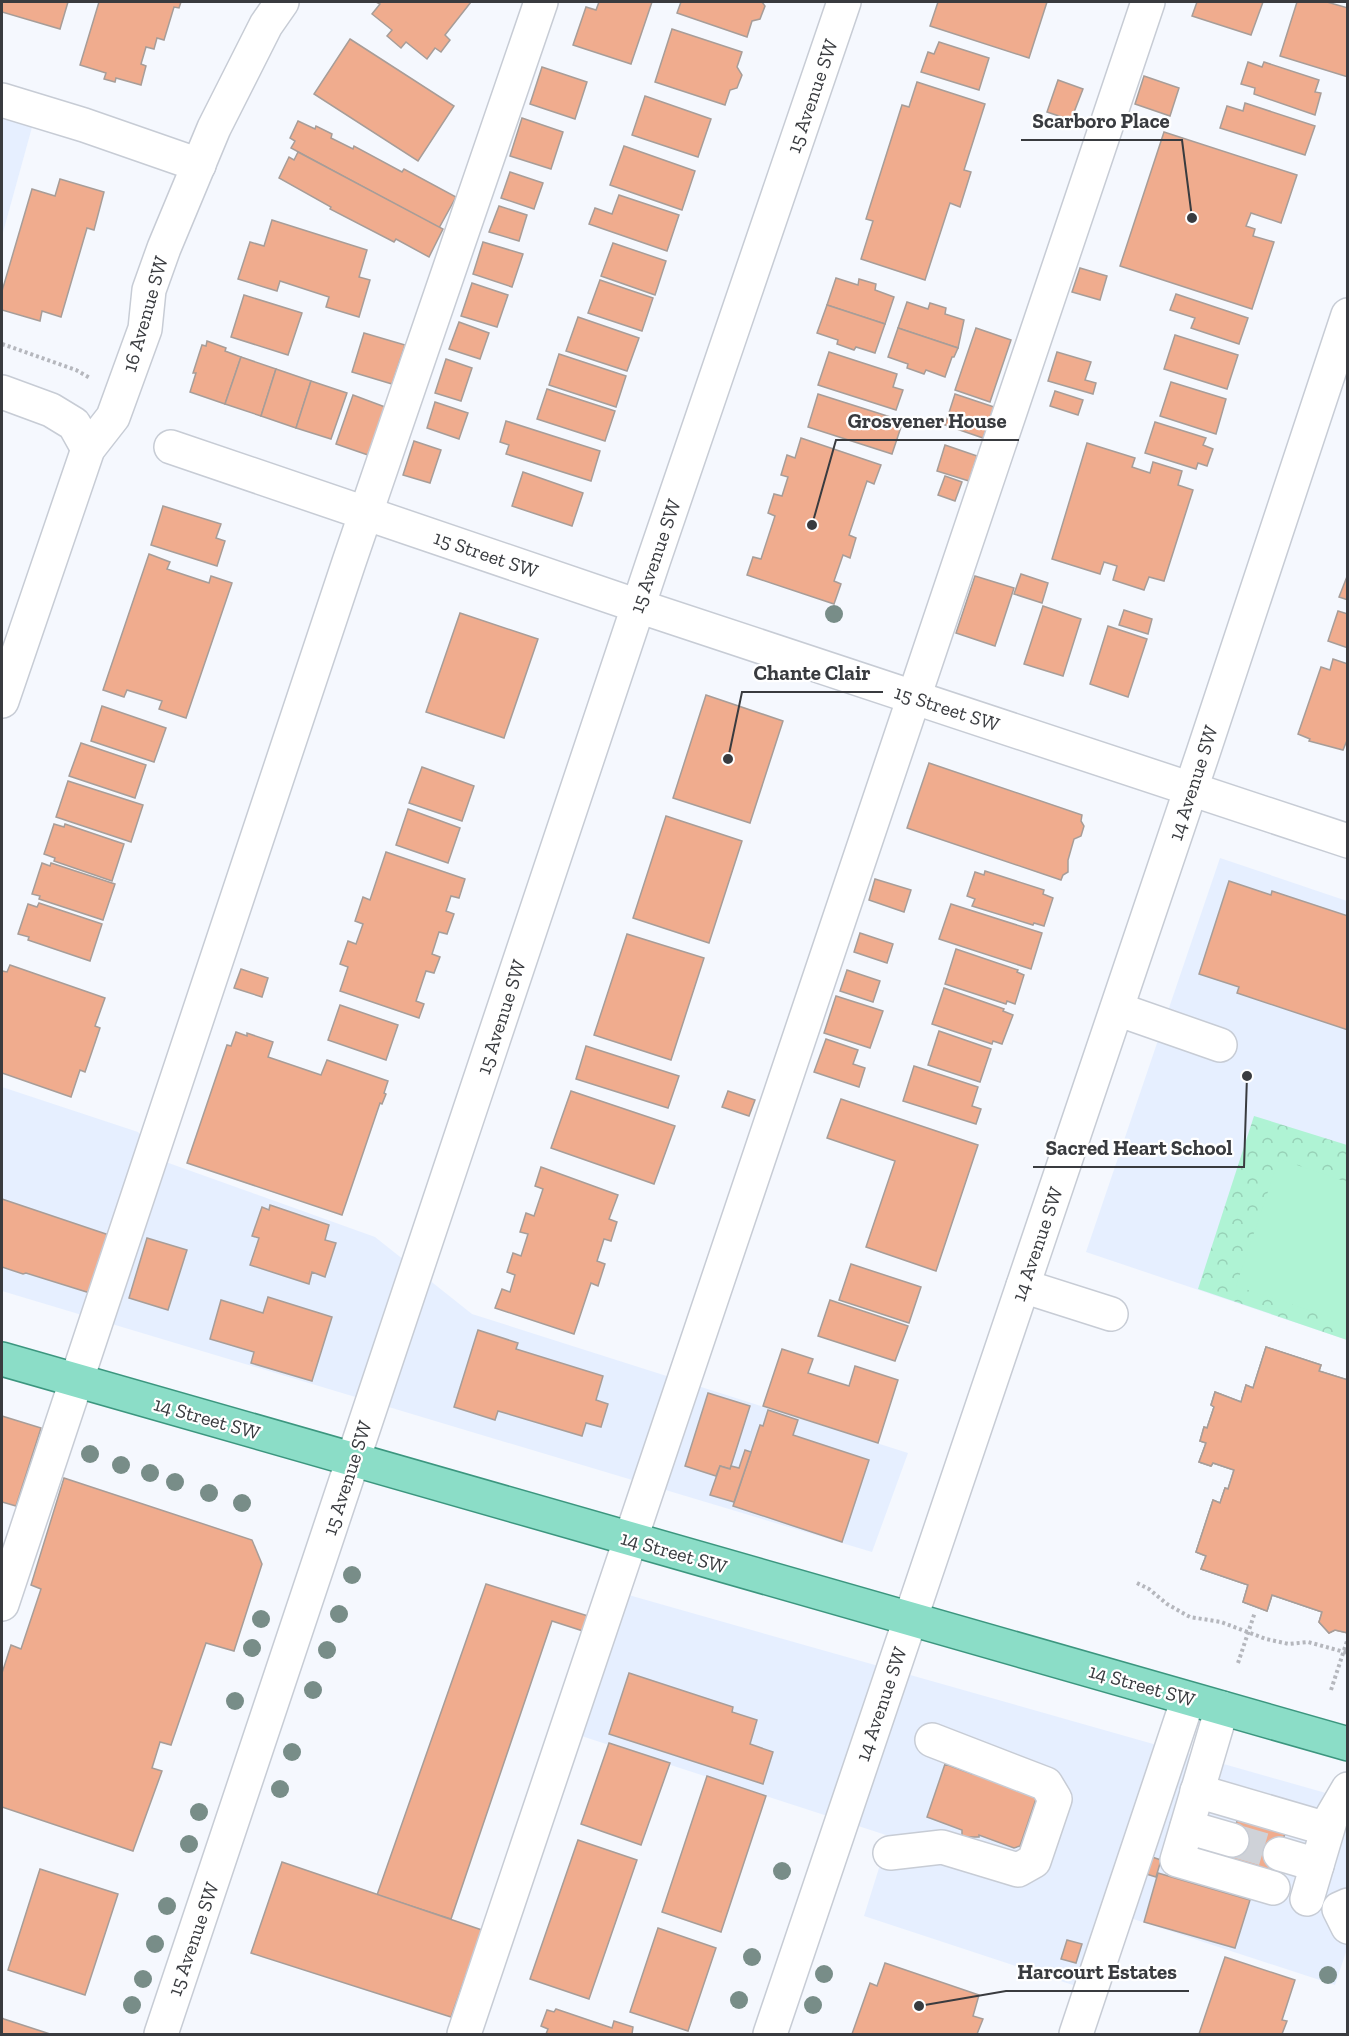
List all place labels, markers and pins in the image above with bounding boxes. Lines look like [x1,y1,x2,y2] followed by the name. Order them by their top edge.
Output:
[1021,101,1182,140] callout: Scarboro Place
[836,401,1019,440] callout: Grosvener House
[742,653,883,692] callout: Chante Clair
[1033,1128,1244,1167] callout: Sacred Heart School
[1006,1952,1189,1991] callout: Harcourt Estates

